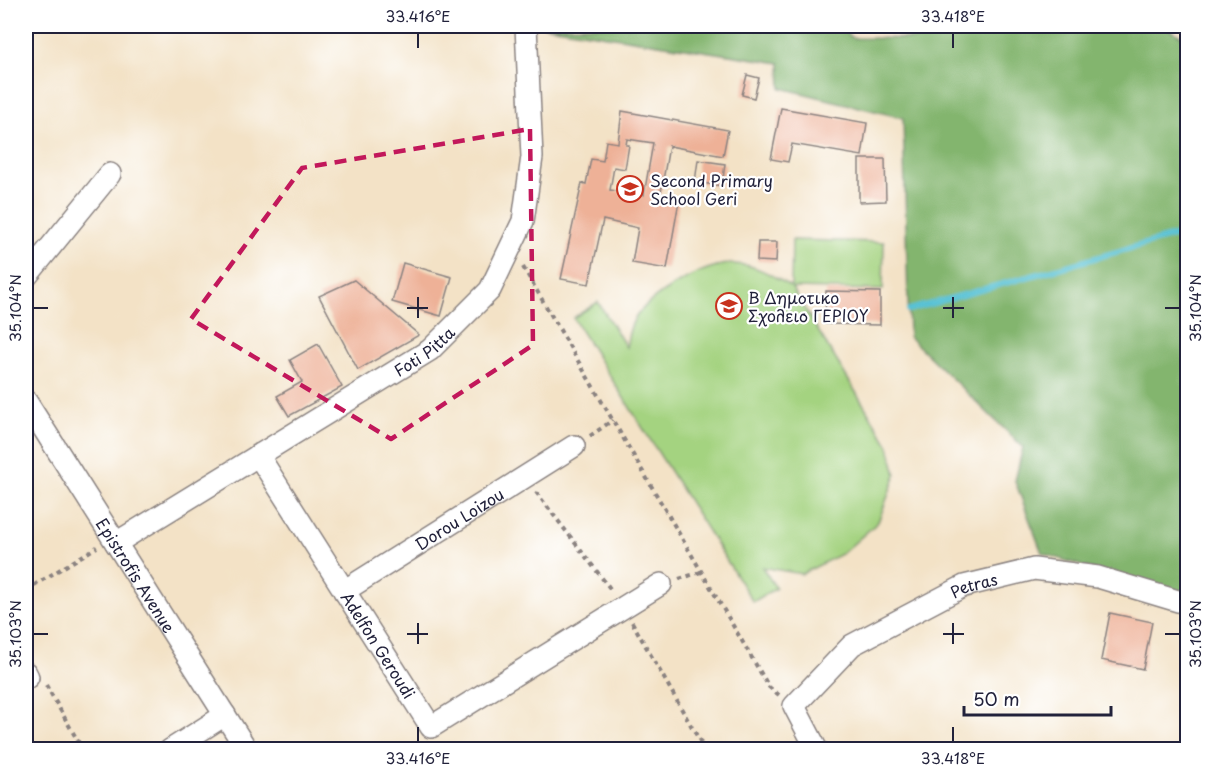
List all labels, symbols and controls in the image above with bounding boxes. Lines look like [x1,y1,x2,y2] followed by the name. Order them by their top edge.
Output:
[385,4,451,27] text: 33.416°E
[921,4,985,27] text: 33.418°E
[650,168,773,210] place label: Second Primary School Geri
[615,174,645,204] school or university icon: Second Primary School Geri
[3,274,26,342] text: 35.104°N
[1183,274,1206,342] text: 35.104°N
[748,285,869,327] place label: Β Δημοτικο Σχολειο ΓΕΡΙΟΥ
[714,291,744,321] school or university icon: Β Δημοτικο Σχολειο ΓΕΡΙΟΥ
[389,320,460,382] street label: Foti Pitta
[410,481,508,556] street label: Dorou Loizou
[91,513,182,637] street label: Epistrofis Avenue
[945,566,1000,603] street label: Petras
[336,587,422,703] street label: Adelfon Geroudi
[3,600,26,668] text: 35.103°N
[1183,600,1206,668] text: 35.103°N
[964,679,1111,717] scale bar
[973,685,1020,712] text: 50 m
[385,746,451,769] text: 33.416°E
[921,746,985,769] text: 33.418°E

